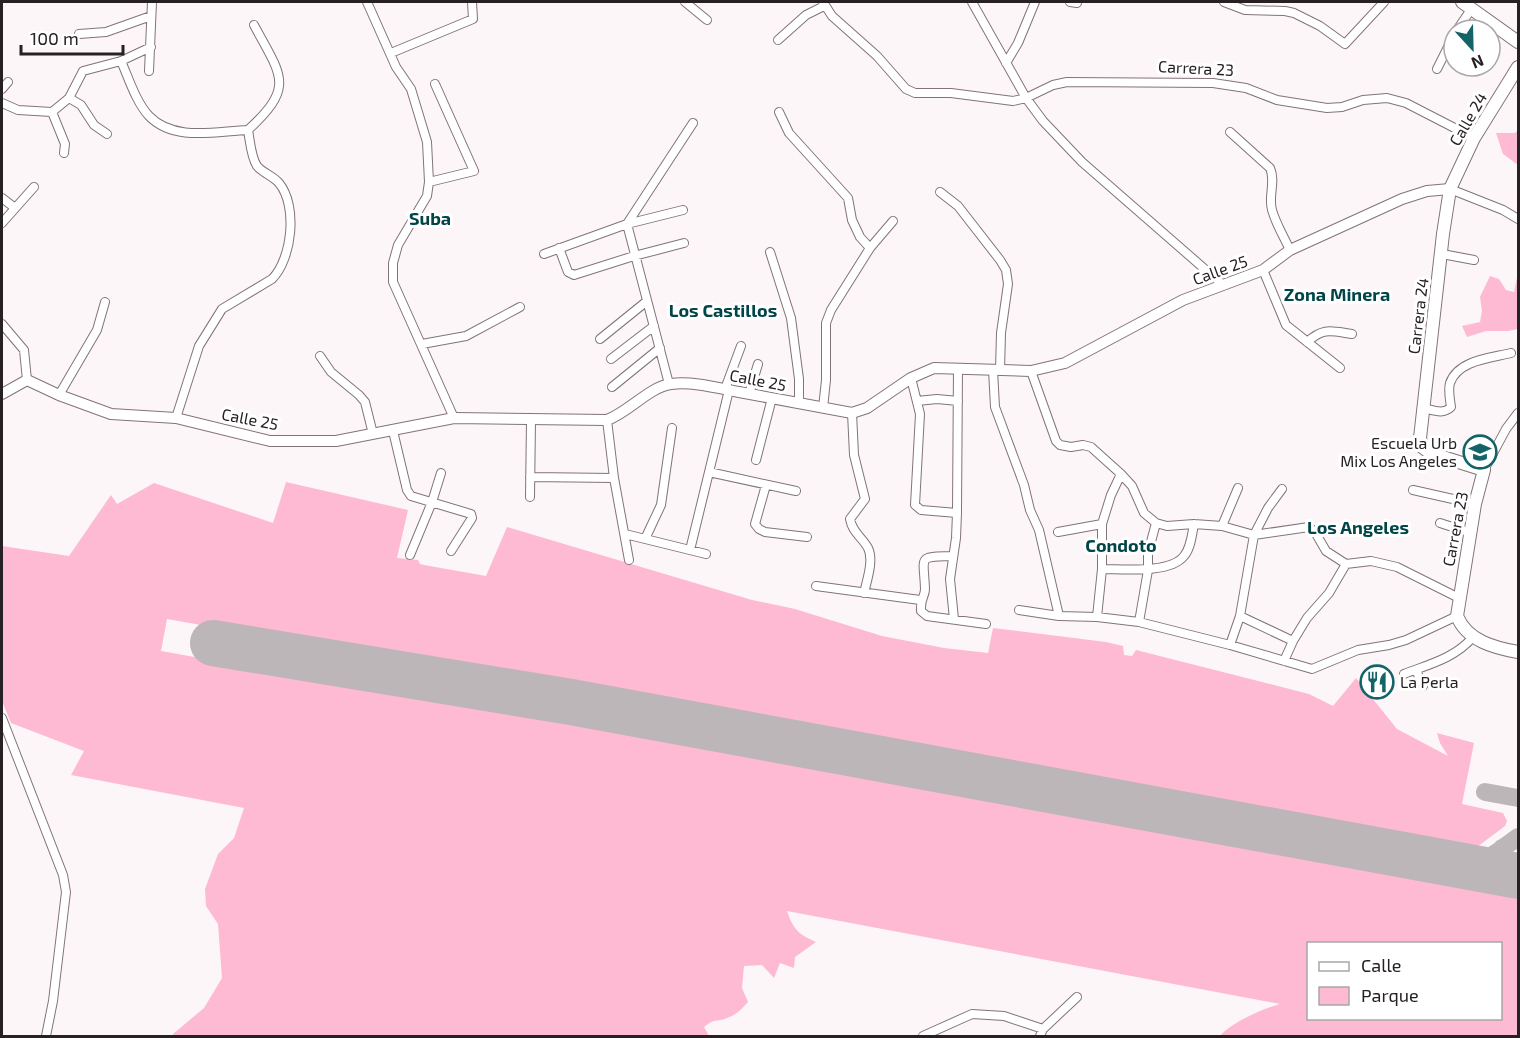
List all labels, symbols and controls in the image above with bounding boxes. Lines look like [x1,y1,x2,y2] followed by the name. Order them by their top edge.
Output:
[21,18,123,56] scale bar
[1442,18,1502,78] north arrow
[30,27,79,49] text: 100 m
[1469,51,1487,73] text: N
[1158,56,1234,79] street label: Carrera 23
[1445,89,1490,149] street label: Calle 24
[409,207,451,229] district label: Suba
[1190,251,1250,288] street label: Calle 25
[1403,277,1432,355] street label: Carrera 24
[1284,283,1390,305] district label: Zona Minera
[669,299,777,321] district label: Los Castillos
[728,365,788,394] street label: Calle 25
[220,404,280,433] street label: Calle 25
[1340,433,1457,470] place label: Escuela Urb Mix Los Angeles
[1462,434,1498,470] school or university icon: Escuela Urb Mix Los Angeles
[1438,490,1471,568] street label: Carrera 23
[1307,516,1409,538] district label: Los Angeles
[1085,534,1157,556] district label: Condoto
[1359,664,1395,700] restaurant icon: La Perla
[1400,672,1458,691] place label: La Perla
[1307,942,1502,1020] legend
[1361,954,1402,976] text: Calle
[1361,984,1419,1006] text: Parque

